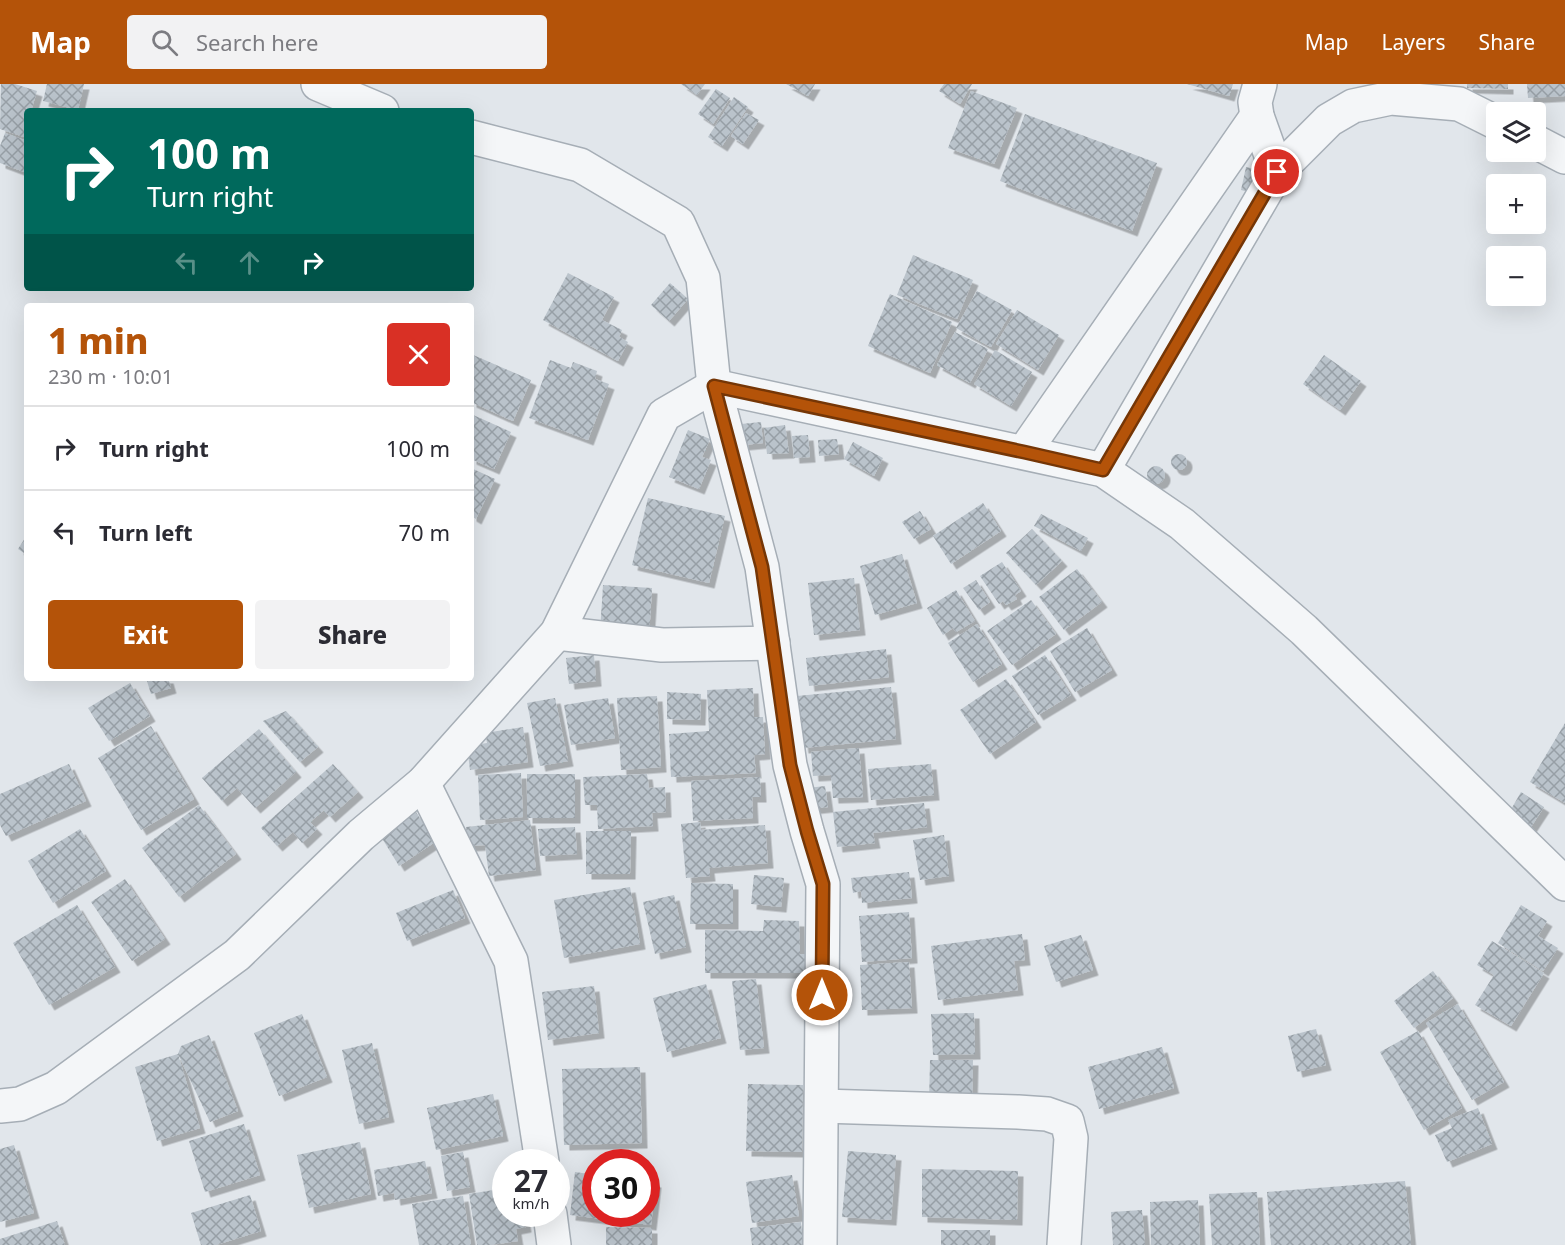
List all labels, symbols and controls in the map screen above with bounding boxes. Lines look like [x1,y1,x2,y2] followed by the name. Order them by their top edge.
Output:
[127,15,547,69] search box
[30,23,91,61] text: Map
[148,26,181,59] icon: search
[196,27,318,57] text: Search here
[1305,28,1349,56] text: Map
[1382,28,1446,56] text: Layers
[1479,28,1535,56] text: Share
[1486,102,1546,306] map controls
[1486,102,1546,162] button: layers
[147,124,271,181] text: 100 m
[48,132,126,210] icon: right
[1251,146,1302,197] pin
[1260,155,1293,188] icon: arrive
[1486,174,1546,234] button: +
[147,178,273,215] text: Turn right
[170,246,203,279] icon: left
[233,246,266,279] icon: ahead
[296,246,329,279] icon: right
[1486,246,1546,306] button: −
[48,316,149,365] text: 1 min
[387,323,450,386] button: close
[48,363,173,390] text: 230 m · 10:01
[48,432,81,465] icon: right
[99,433,209,463] text: Turn right
[386,433,450,463] text: 100 m
[48,516,81,549] icon: left
[99,517,193,547] text: Turn left
[399,517,450,547] text: 70 m
[48,600,243,669] button: Exit
[255,600,450,669] button: Share
[790,963,854,1027] position arrow
[582,1149,660,1227] speed limit sign: 30
[514,1160,548,1201] text: 27
[513,1193,549,1213] text: km/h

